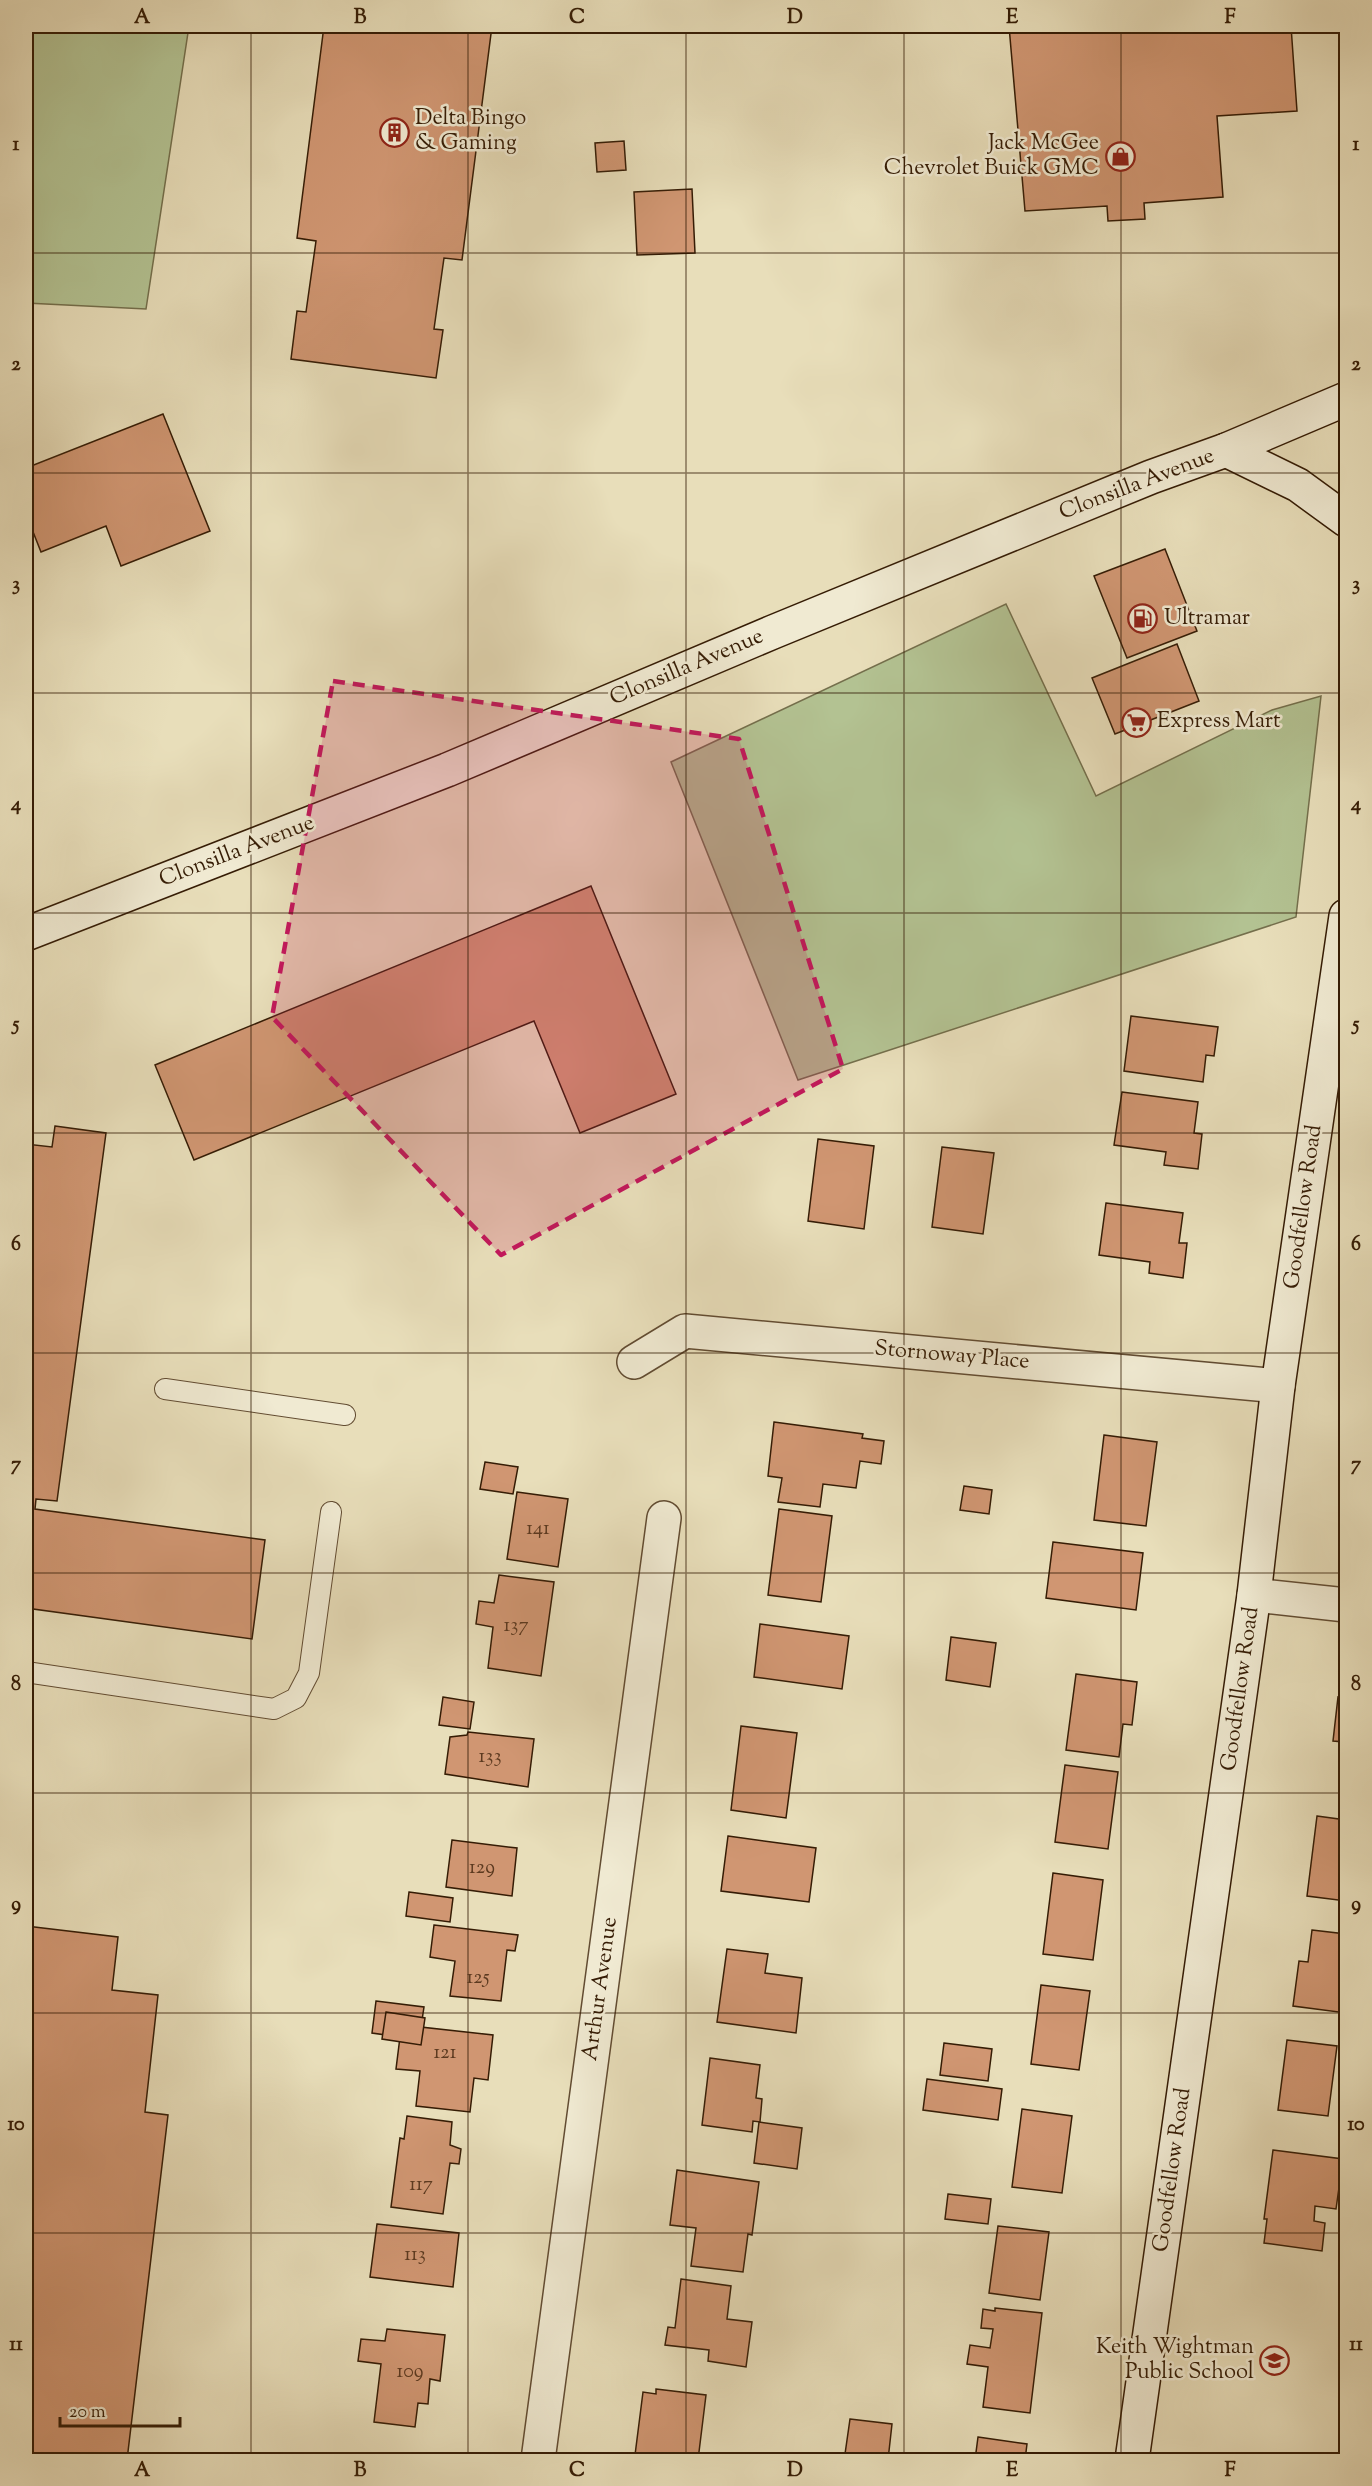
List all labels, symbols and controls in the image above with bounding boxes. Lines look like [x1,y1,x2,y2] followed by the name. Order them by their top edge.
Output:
[134,4,151,33] text: A
[354,4,367,33] text: B
[569,4,585,33] text: C
[787,4,803,33] text: D
[1006,4,1019,33] text: E
[1224,4,1236,33] text: F
[415,103,526,160] place label: Delta Bingo & Gaming
[378,116,410,148] building icon: Delta Bingo & Gaming
[884,128,1099,185] place label: Jack McGee Chevrolet Buick GMC
[13,131,20,160] text: 1
[1353,131,1360,160] text: 1
[1104,141,1136,173] shop icon: Jack McGee Chevrolet Buick GMC
[11,351,21,380] text: 2
[1351,351,1361,380] text: 2
[1055,441,1219,529] street label: Clonsilla Avenue
[12,571,20,600] text: 3
[1352,571,1360,600] text: 3
[1127,603,1159,635] fuel station icon: Ultramar
[1164,603,1250,635] place label: Ultramar
[605,621,769,715] street label: Clonsilla Avenue
[1120,706,1152,738] supermarket icon: Express Mart
[1157,706,1281,738] place label: Express Mart
[10,791,21,820] text: 4
[1350,791,1361,820] text: 4
[155,808,319,896] street label: Clonsilla Avenue
[11,1011,20,1040] text: 5
[1351,1011,1360,1040] text: 5
[1277,1123,1331,1291] street label: Goodfellow Road
[11,1231,21,1260] text: 6
[1351,1231,1361,1260] text: 6
[873,1333,1031,1379] street label: Stornoway Place
[11,1451,22,1480] text: 7
[1351,1451,1362,1480] text: 7
[526,1515,550,1544] house number: 141
[1214,1605,1268,1773] street label: Goodfellow Road
[504,1612,528,1641] house number: 137
[11,1671,21,1700] text: 8
[1351,1671,1361,1700] text: 8
[479,1743,501,1772] house number: 133
[469,1854,495,1883] house number: 129
[11,1891,21,1920] text: 9
[1351,1891,1361,1920] text: 9
[575,1915,627,2063] street label: Arthur Avenue
[467,1964,490,1993] house number: 125
[434,2039,457,2068] house number: 121
[1146,2086,1200,2254] street label: Goodfellow Road
[7,2111,25,2140] text: 10
[1347,2111,1365,2140] text: 10
[409,2171,433,2200] house number: 117
[404,2241,426,2270] house number: 113
[9,2331,23,2360] text: 11
[1349,2331,1363,2360] text: 11
[1096,2332,1254,2389] place label: Keith Wightman Public School
[1259,2345,1291,2377] school or university icon: Keith Wightman Public School
[397,2358,423,2387] house number: 109
[60,2390,180,2428] scale bar
[69,2400,106,2426] text: 20 m
[134,2457,151,2486] text: A
[354,2457,367,2486] text: B
[569,2457,585,2486] text: C
[787,2457,803,2486] text: D
[1006,2457,1019,2486] text: E
[1224,2457,1236,2486] text: F

